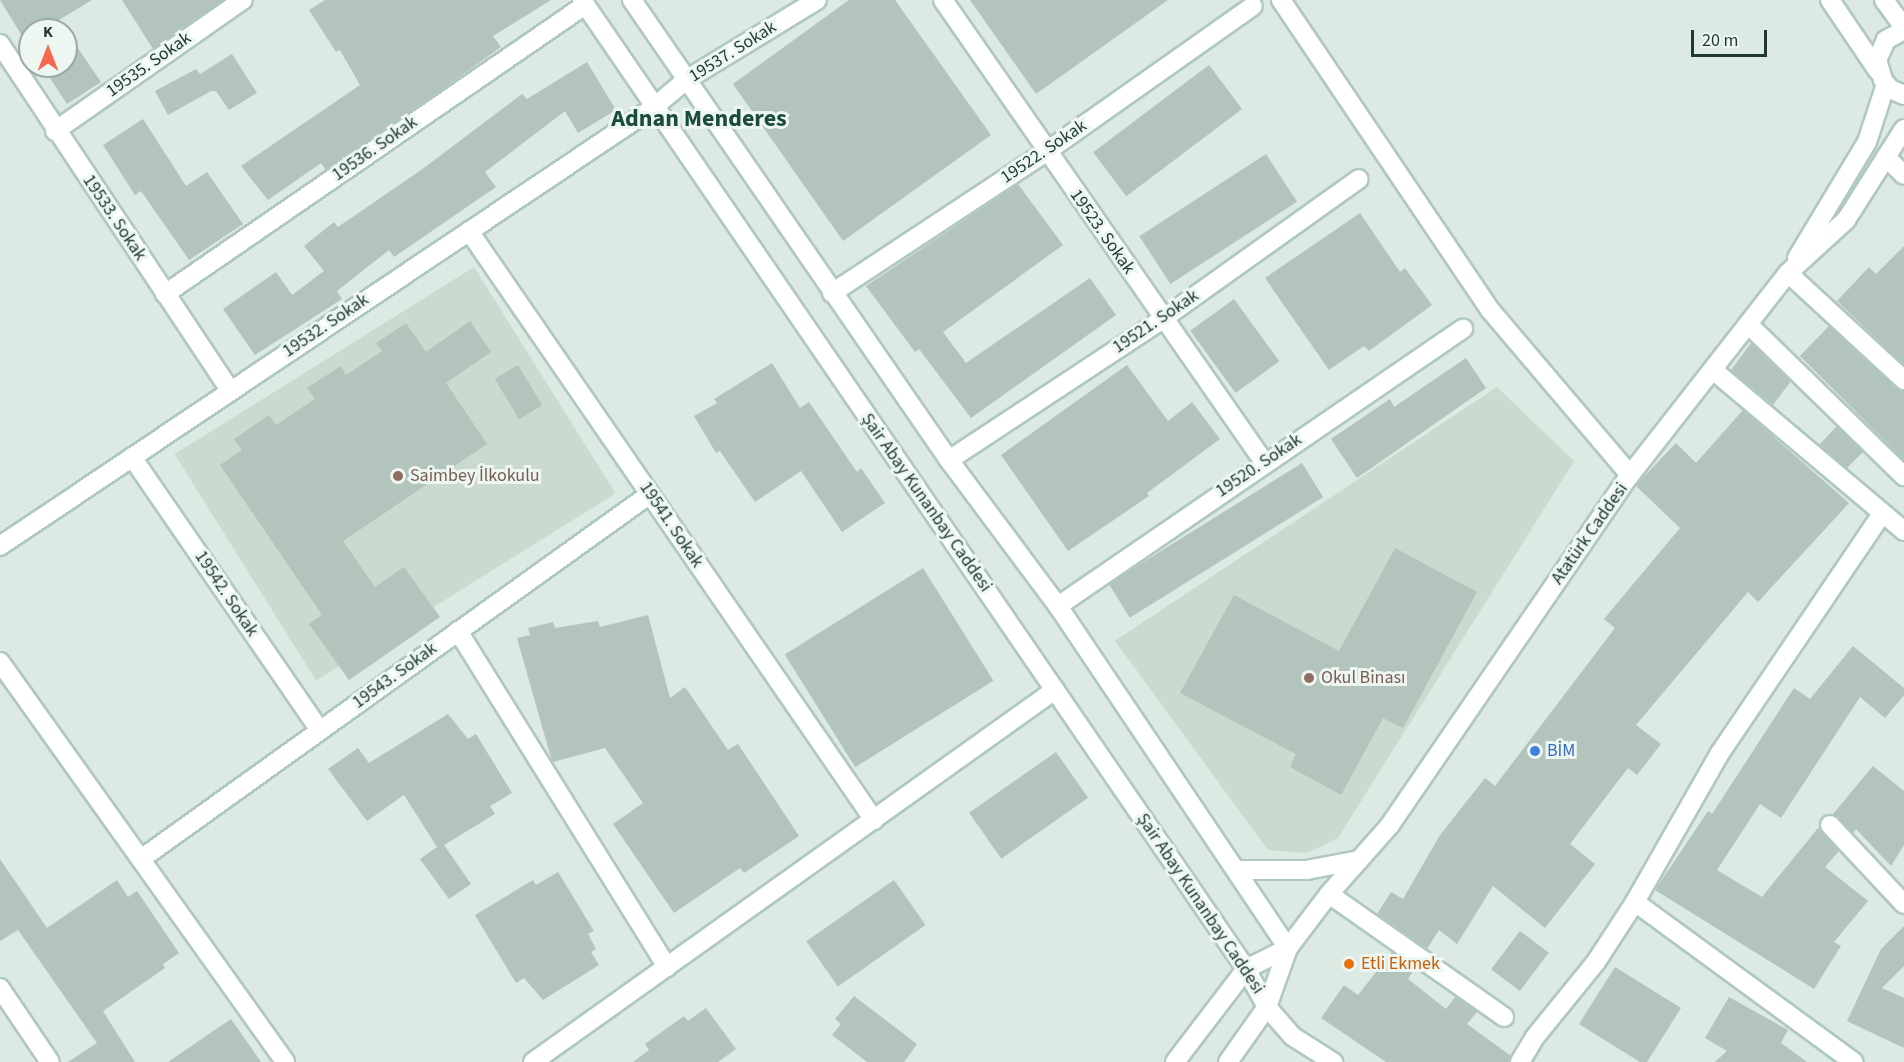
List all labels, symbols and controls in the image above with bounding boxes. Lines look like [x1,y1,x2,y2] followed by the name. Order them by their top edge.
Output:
[685,17,781,87] street label: 19537. Sokak
[18,18,78,78] north arrow
[1694,18,1770,56] scale bar
[43,21,53,43] text: K
[102,28,196,102] street label: 19535. Sokak
[1702,28,1738,53] text: 20 m
[611,105,787,133] district label: Adnan Menderes
[328,112,422,186] street label: 19536. Sokak
[997,115,1091,189] street label: 19522. Sokak
[77,171,151,265] street label: 19533. Sokak
[1065,185,1139,279] street label: 19523. Sokak
[1109,285,1203,359] street label: 19521. Sokak
[279,289,373,363] street label: 19532. Sokak
[856,409,996,597] street label: Şair Abay Kunanbay Caddesi
[1212,429,1306,503] street label: 19520. Sokak
[410,465,540,487] place label: Saimbey İlkokulu
[391,469,405,483] marker: Saimbey İlkokulu
[634,478,708,572] street label: 19541. Sokak
[1547,479,1633,589] street label: Atatürk Caddesi
[189,547,263,641] street label: 19542. Sokak
[349,638,441,714] street label: 19543. Sokak
[1321,667,1406,689] place label: Okul Binası
[1302,671,1316,685] marker: Okul Binası
[1547,740,1575,762] place label: BİM
[1528,744,1542,758] marker: BİM
[1131,810,1269,998] street label: Şair Abay Kunanbay Caddesi
[1361,953,1440,975] place label: Etli Ekmek
[1342,957,1356,971] marker: Etli Ekmek

